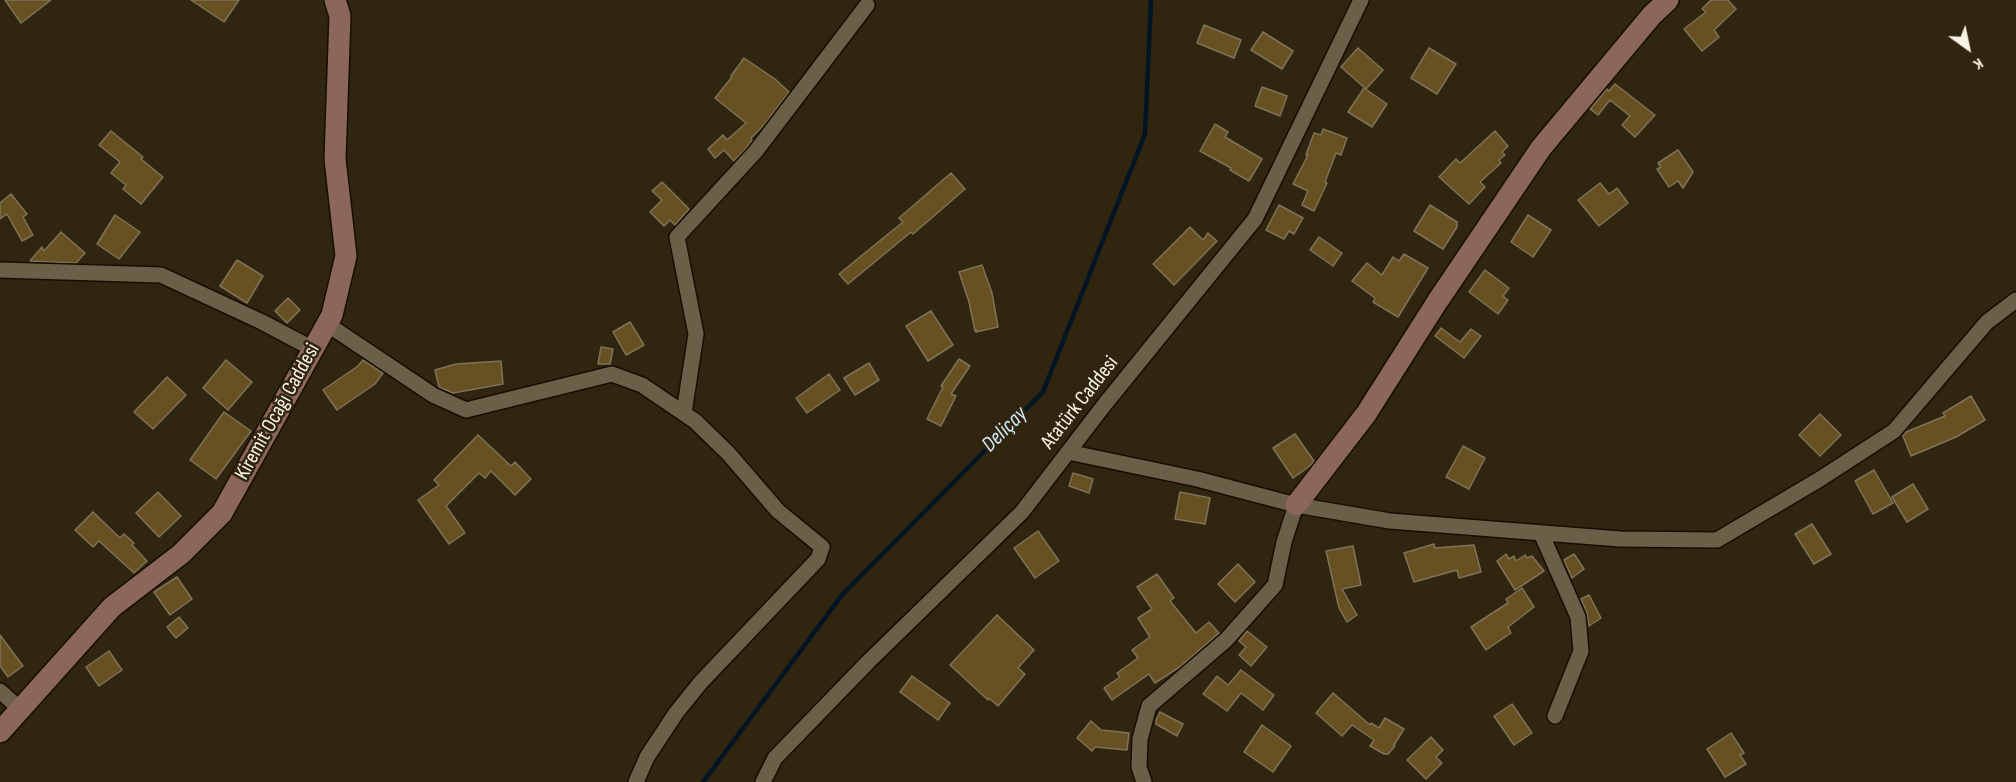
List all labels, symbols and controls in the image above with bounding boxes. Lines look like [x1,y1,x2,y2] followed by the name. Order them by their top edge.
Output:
[1938,18,1998,78] north arrow
[1970,53,1987,74] text: K
[230,339,326,485] street label: Kiremit Ocağı Caddesi
[1036,351,1124,455] street label: Atatürk Caddesi
[977,402,1033,458] water label: Deliçay

